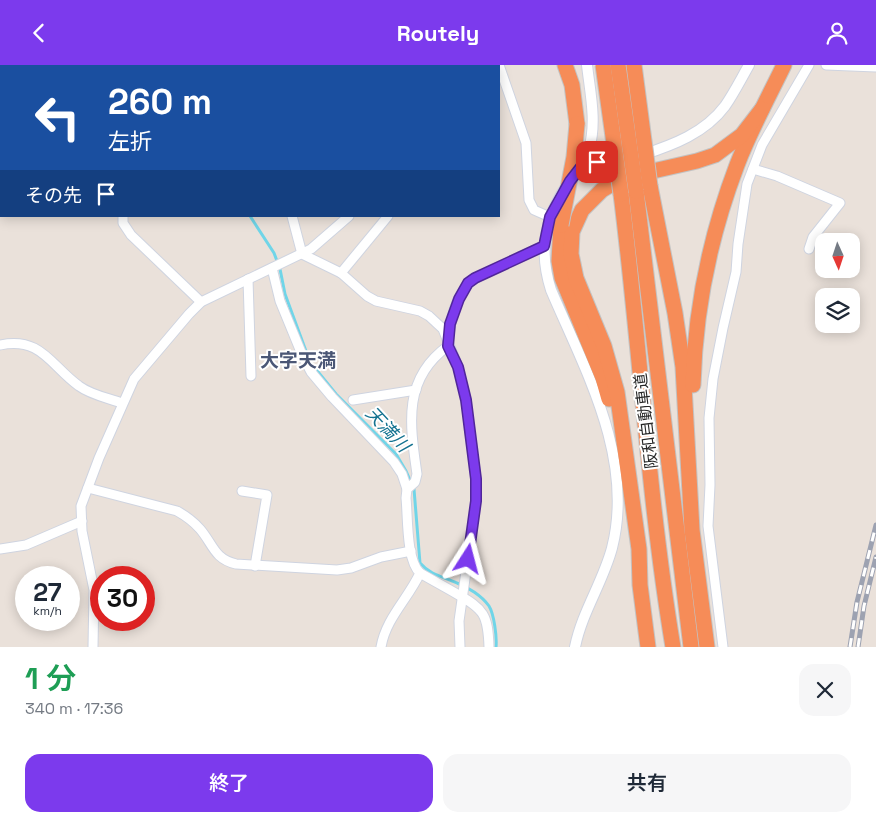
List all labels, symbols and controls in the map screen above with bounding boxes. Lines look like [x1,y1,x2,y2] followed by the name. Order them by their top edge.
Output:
[25,19,53,47] icon: back
[397,19,479,47] text: Routely
[823,19,851,47] icon: person
[108,80,212,124] text: 260 m
[25,85,90,150] icon: left
[108,127,152,155] text: 左折
[576,141,618,183] pin
[583,148,611,176] icon: arrive
[92,180,120,208] icon: arrive
[25,183,82,208] text: その先
[815,233,860,277] north arrow
[815,233,860,333] map controls
[815,288,860,333] button: layers
[260,348,336,373] district label: 大字天満
[630,372,662,470] street label: 阪和自動車道
[361,401,416,458] water label: 天満川
[441,532,493,584] position arrow
[90,566,155,631] speed limit sign: 30
[33,576,62,608] text: 27
[33,603,62,619] text: km/h
[25,659,76,698] text: 1 分
[799,664,851,716] button: close
[25,698,123,719] text: 340 m · 17:36
[25,754,433,812] button: 終了
[443,754,851,812] button: 共有

